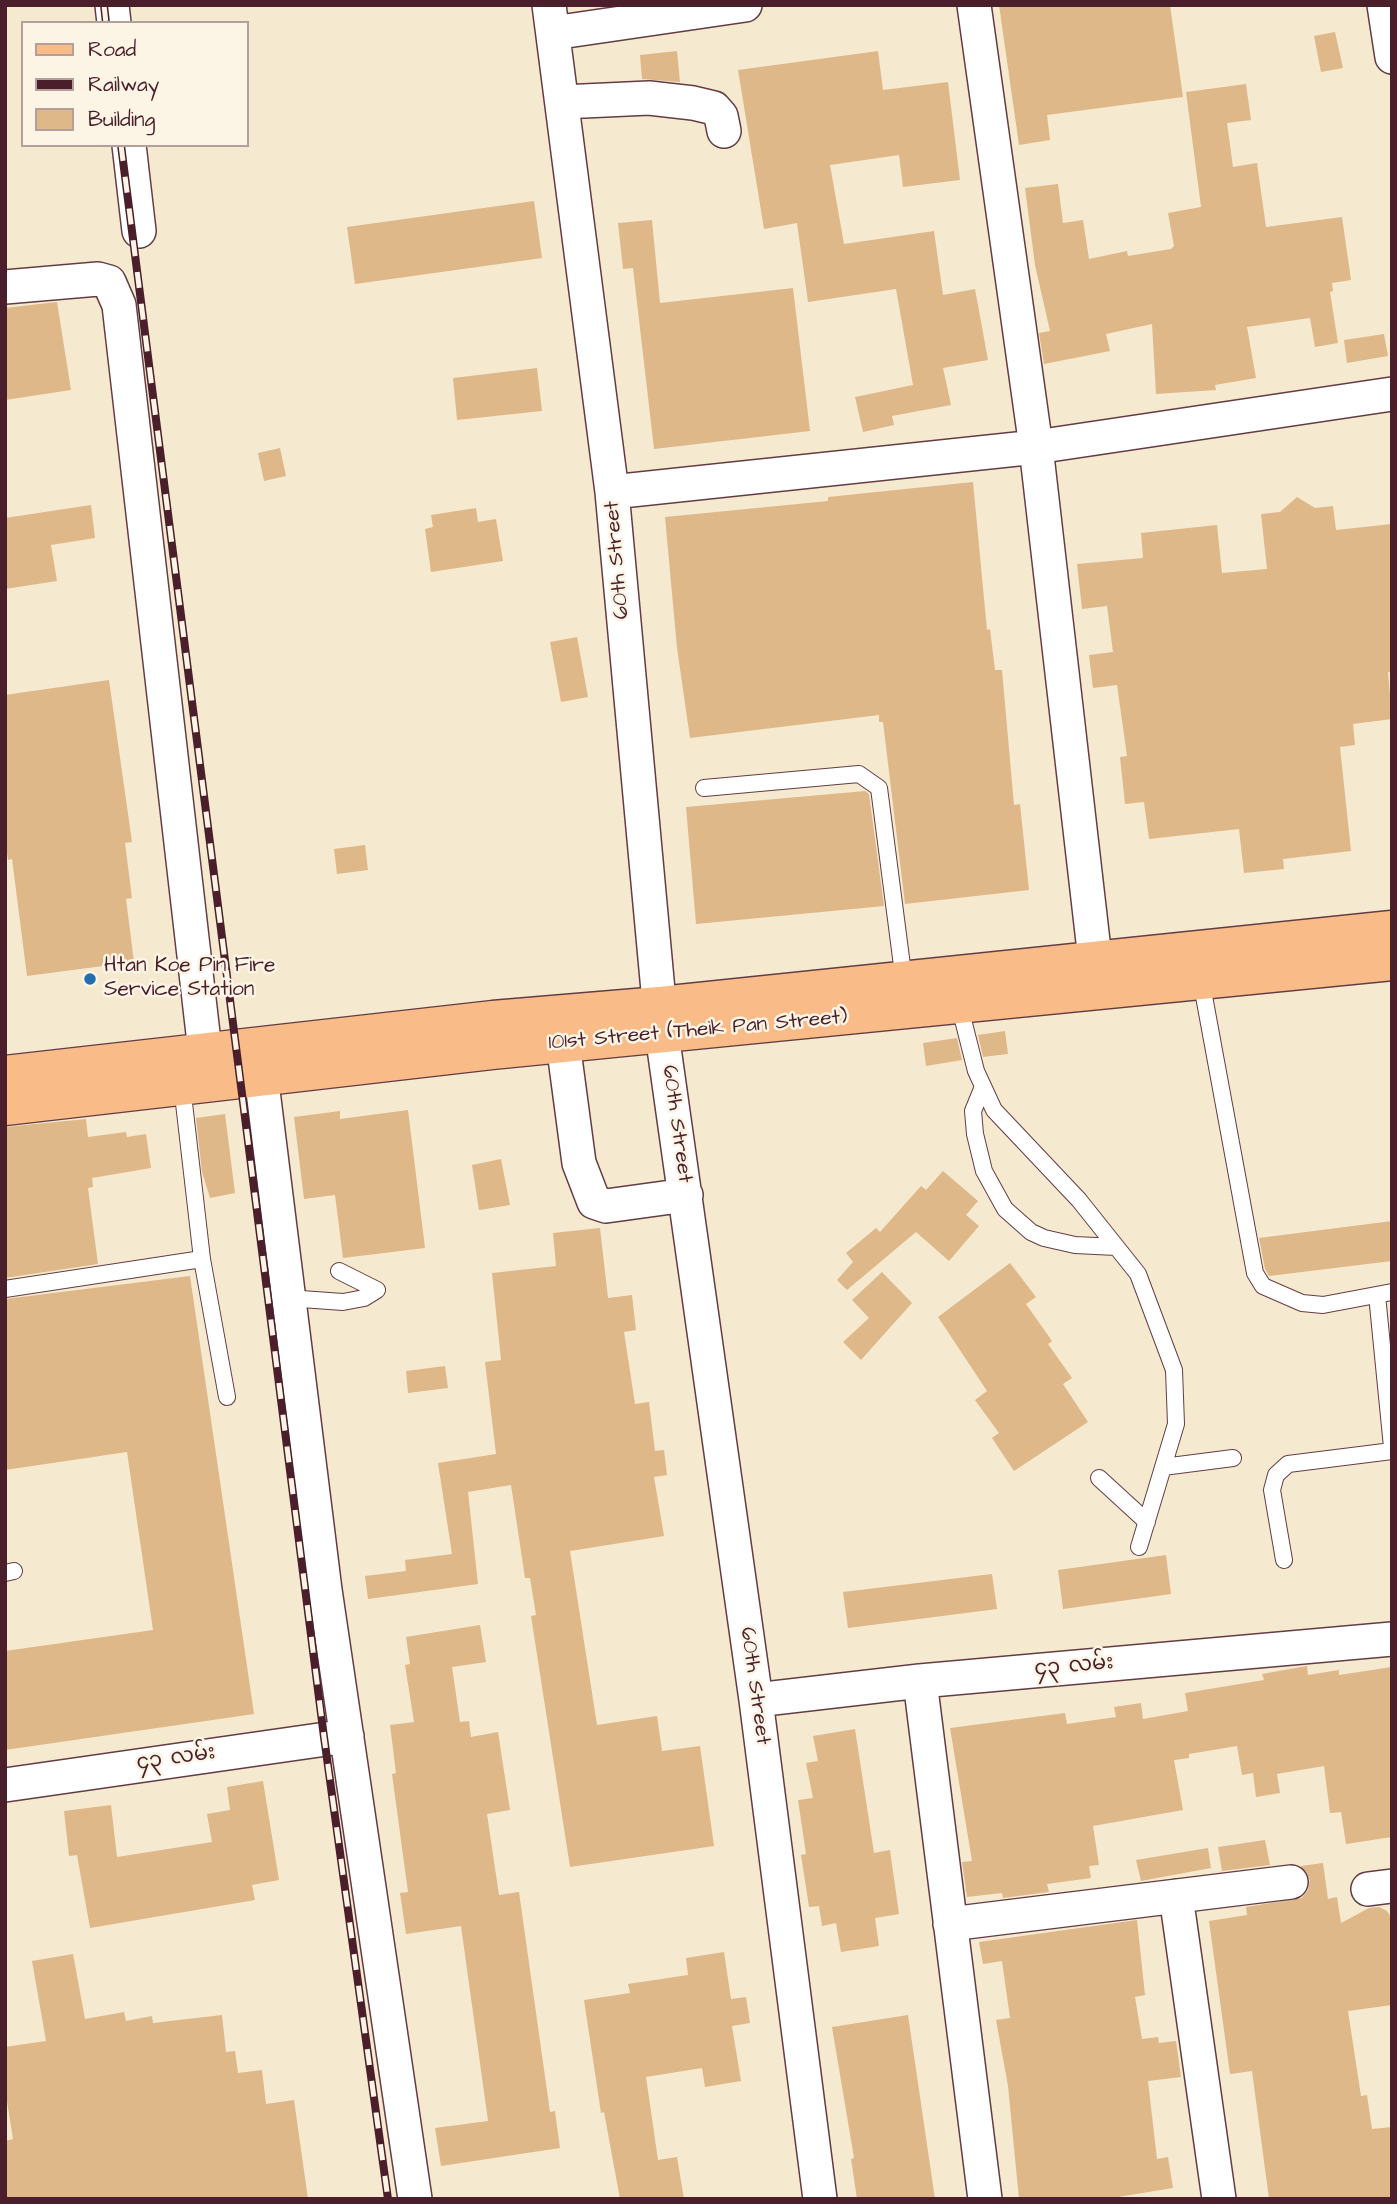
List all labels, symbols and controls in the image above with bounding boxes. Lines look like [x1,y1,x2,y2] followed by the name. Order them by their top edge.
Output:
[21,21,248,147] legend
[88,35,136,64] text: Road
[88,70,159,99] text: Railway
[88,105,155,134] text: Building
[600,500,636,620] street label: 60th Street
[104,954,275,1004] place label: Htan Koe Pin Fire Service Station
[82,971,98,987] marker: Htan Koe Pin Fire Service Station
[547,1005,849,1057] street label: 101st Street (Theik Pan Street)
[655,1064,697,1184] street label: 60th Street
[733,1626,775,1746] street label: 60th Street
[1033,1651,1115,1683] street label: ၄၃ လမ်း
[135,1741,217,1777] street label: ၄၃ လမ်း

